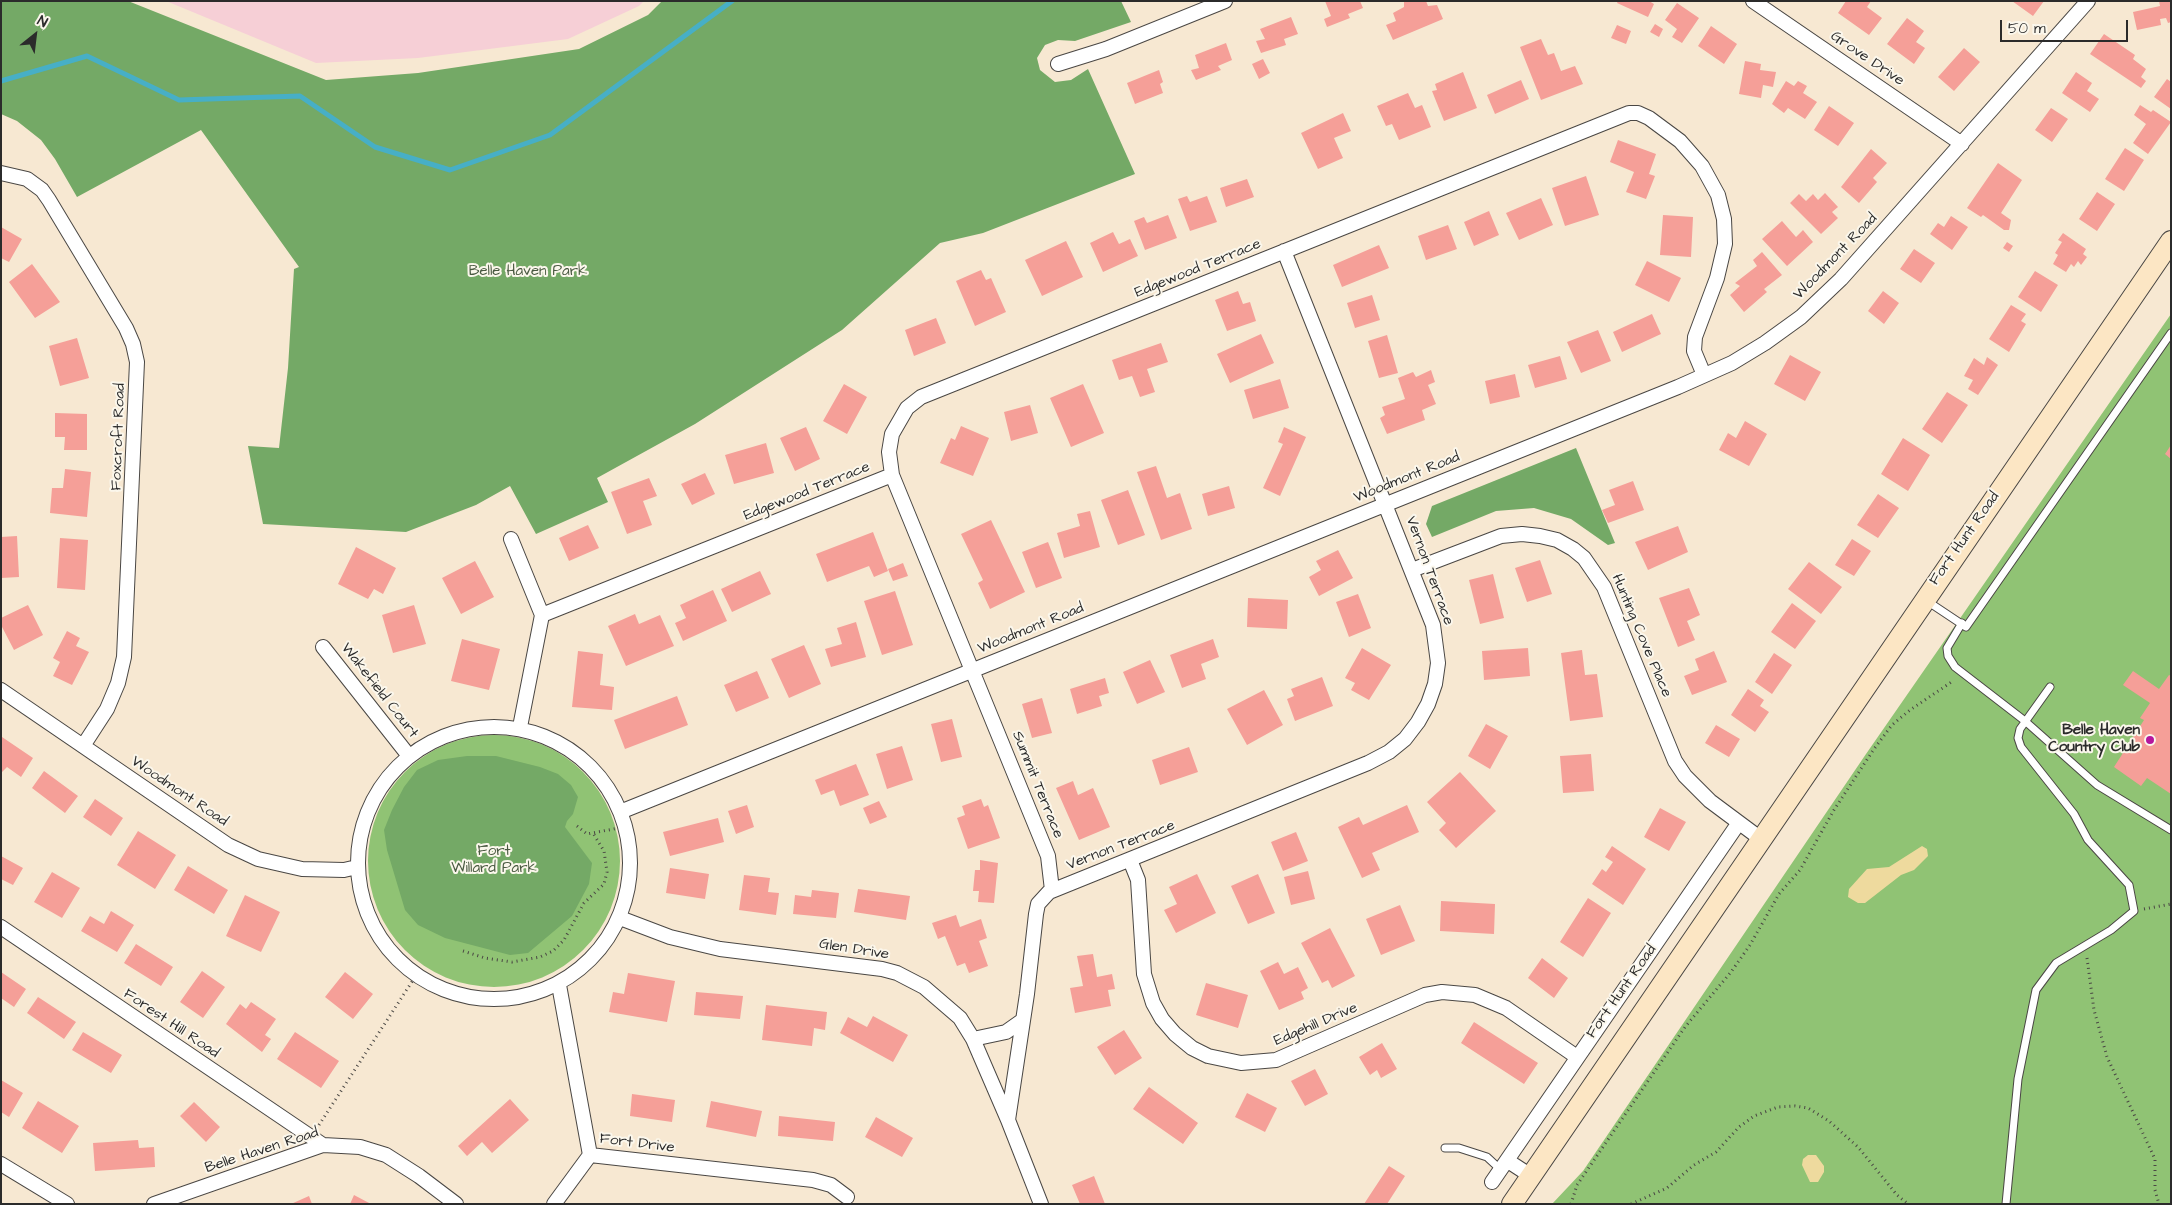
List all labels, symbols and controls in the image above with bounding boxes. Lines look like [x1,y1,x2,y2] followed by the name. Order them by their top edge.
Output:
[10,10,60,60] north arrow
[2002,10,2130,42] scale bar
[34,11,51,33] text: N
[2008,18,2046,39] text: 50 m
[1827,28,1907,90] street label: Grove Drive
[1790,210,1882,304] street label: Woodmont Road
[1132,235,1264,303] street label: Edgewood Terrace
[469,263,587,281] park label: Belle Haven Park
[108,383,130,491] street label: Foxcroft Road
[1351,449,1463,507] street label: Woodmont Road
[741,458,873,526] street label: Edgewood Terrace
[1926,489,2004,589] street label: Fort Hunt Road
[1401,514,1457,628] street label: Vernon Terrace
[1607,572,1675,700] street label: Hunting Cove Place
[975,600,1087,658] street label: Woodmont Road
[336,640,422,742] street label: Wakefield Court
[2048,722,2140,757] place label: Belle Haven Country Club
[1007,729,1067,841] street label: Summit Terrace
[2144,734,2156,746] marker: Belle Haven Country Club
[127,753,231,831] street label: Woodmont Road
[1064,817,1178,875] street label: Vernon Terrace
[451,843,537,878] park label: Fort Willard Park
[818,936,890,964] street label: Glen Drive
[1583,942,1661,1042] street label: Fort Hunt Road
[120,985,222,1063] street label: Forest Hill Road
[1272,999,1360,1051] street label: Edgehill Drive
[203,1124,321,1178] street label: Belle Haven Road
[599,1130,675,1158] street label: Fort Drive

